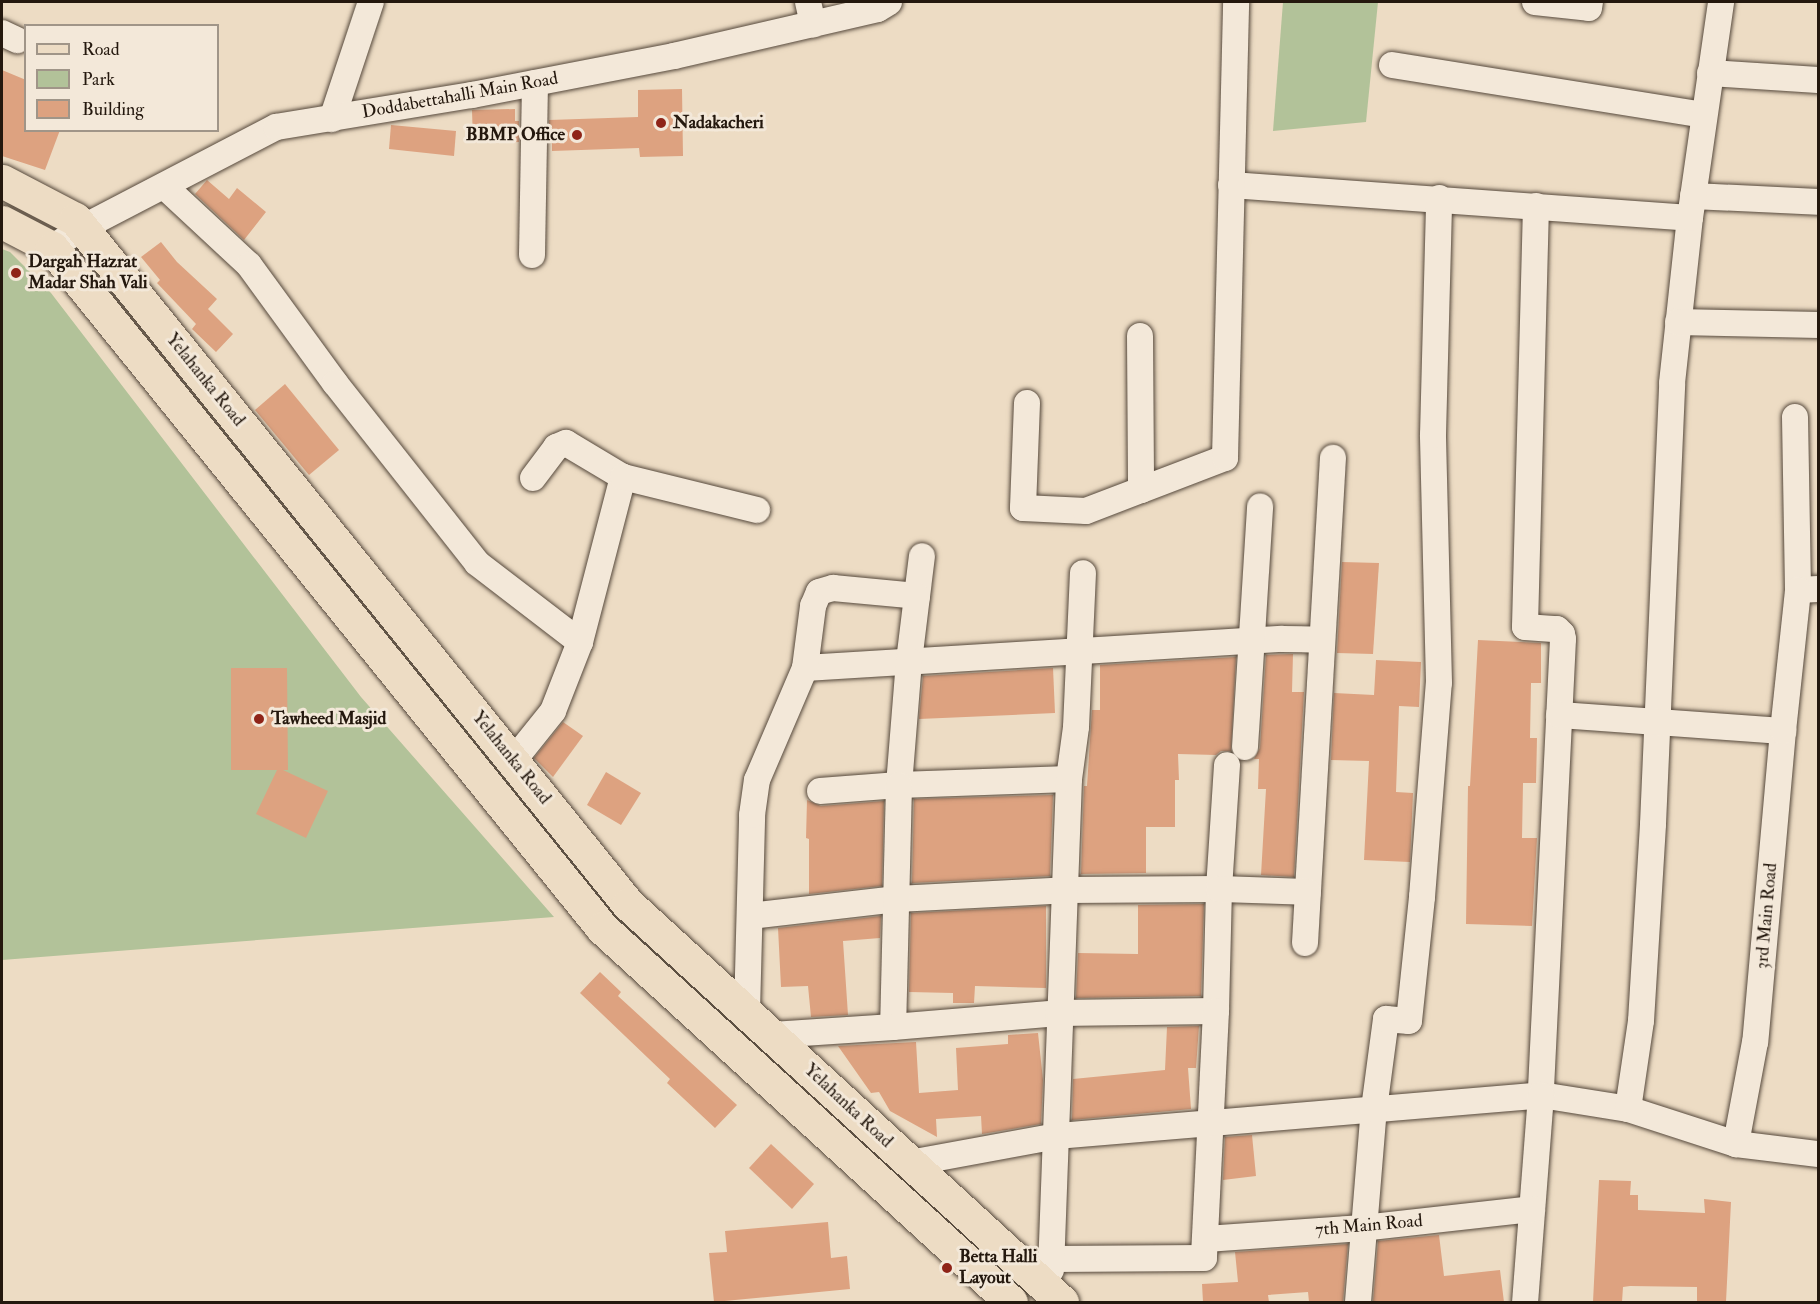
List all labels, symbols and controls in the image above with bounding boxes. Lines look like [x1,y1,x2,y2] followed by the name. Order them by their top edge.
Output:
[24,24,219,132] legend
[82,38,120,61] text: Road
[82,68,115,91] text: Park
[360,68,560,124] street label: Doddabettahalli Main Road
[82,98,144,121] text: Building
[673,112,764,134] place label: Nadakacheri
[654,116,668,130] marker: Nadakacheri
[466,124,565,146] place label: BBMP Office
[570,128,584,142] marker: BBMP Office
[28,252,148,294] place label: Dargah Hazrat Madar Shah Vali
[9,266,23,280] marker: Dargah Hazrat Madar Shah Vali
[161,329,249,431] street label: Yelahanka Road
[467,707,555,809] street label: Yelahanka Road
[271,708,386,730] place label: Tawheed Masjid
[252,712,266,726] marker: Tawheed Masjid
[1752,862,1782,970] street label: 3rd Main Road
[799,1059,897,1153] street label: Yelahanka Road
[1315,1211,1423,1241] street label: 7th Main Road
[959,1247,1037,1290] place label: Betta Halli Layout
[940,1261,954,1275] marker: Betta Halli Layout

